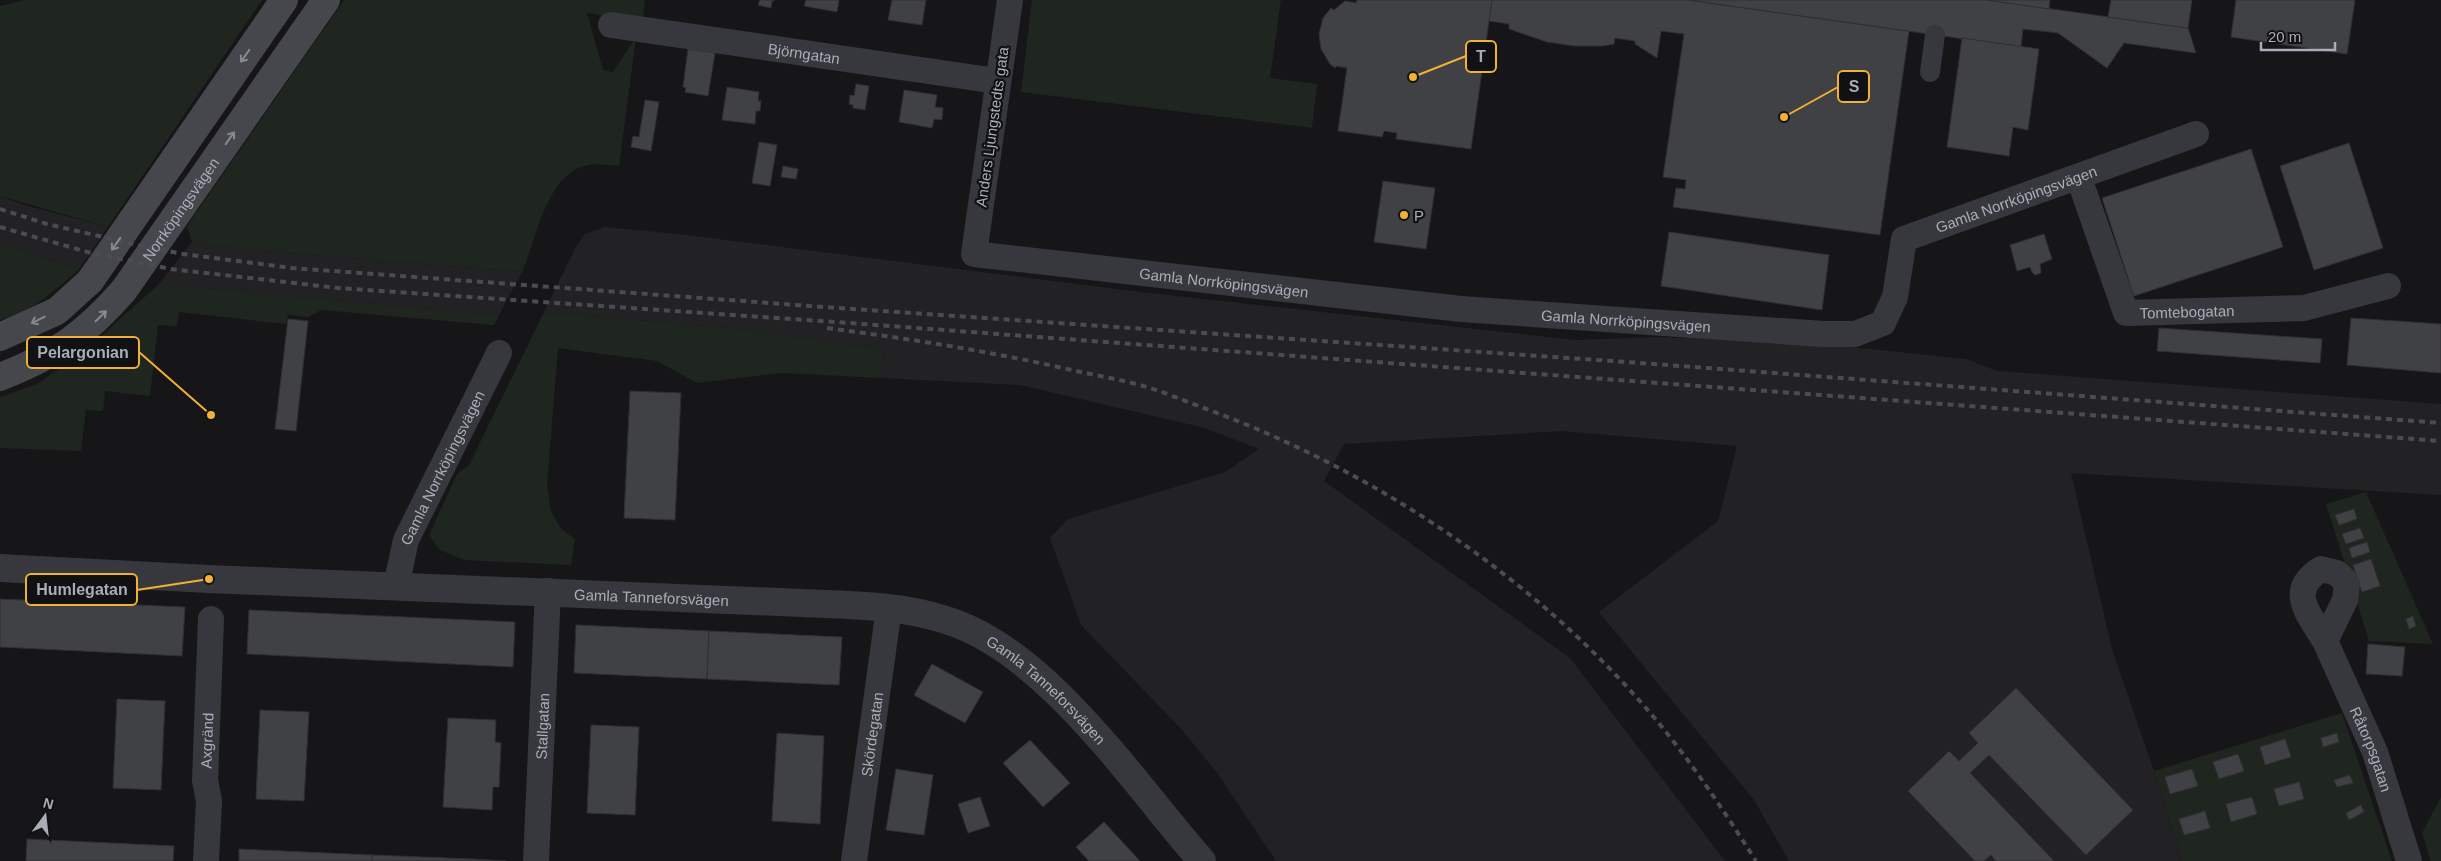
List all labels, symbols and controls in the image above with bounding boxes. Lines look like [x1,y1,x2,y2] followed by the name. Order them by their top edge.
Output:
[2261,20,2335,52] scale bar
[2268,28,2301,45] text: 20 m
[767,39,841,67] street label: Björngatan
[1466,41,1496,72] callout: T
[972,45,1012,208] street label: Anders Ljungstedts gata
[1476,48,1486,65] text: T
[240,49,250,63] one-way arrow
[1838,71,1869,102] callout: S
[1849,78,1860,95] text: S
[225,131,235,145] one-way arrow
[139,154,222,264] street label: Norrköpingsvägen
[1933,162,2099,235] street label: Gamla Norrköpingsvägen
[1414,207,1424,224] place label: P
[1398,209,1410,221] marker: P
[111,237,121,251] one-way arrow
[1138,264,1309,300] street label: Gamla Norrköpingsvägen
[2139,301,2235,321] street label: Tomtebogatan
[1541,306,1711,335] street label: Gamla Norrköpingsvägen
[94,310,107,322] one-way arrow
[30,316,45,326] one-way arrow
[27,337,139,368] callout: Pelargonian
[37,344,129,361] text: Pelargonian
[397,388,488,548] street label: Gamla Norrköpingsvägen
[26,574,137,605] callout: Humlegatan
[36,581,128,598] text: Humlegatan
[574,585,729,608] street label: Gamla Tanneforsvägen
[984,632,1109,747] street label: Gamla Tanneforsvägen
[857,691,886,778] street label: Skördegatan
[532,692,552,760] street label: Stallgatan
[2347,704,2395,794] street label: Råtorpsgatan
[197,712,216,769] street label: Axgränd
[20,791,70,841] north arrow
[41,794,55,812] text: N

